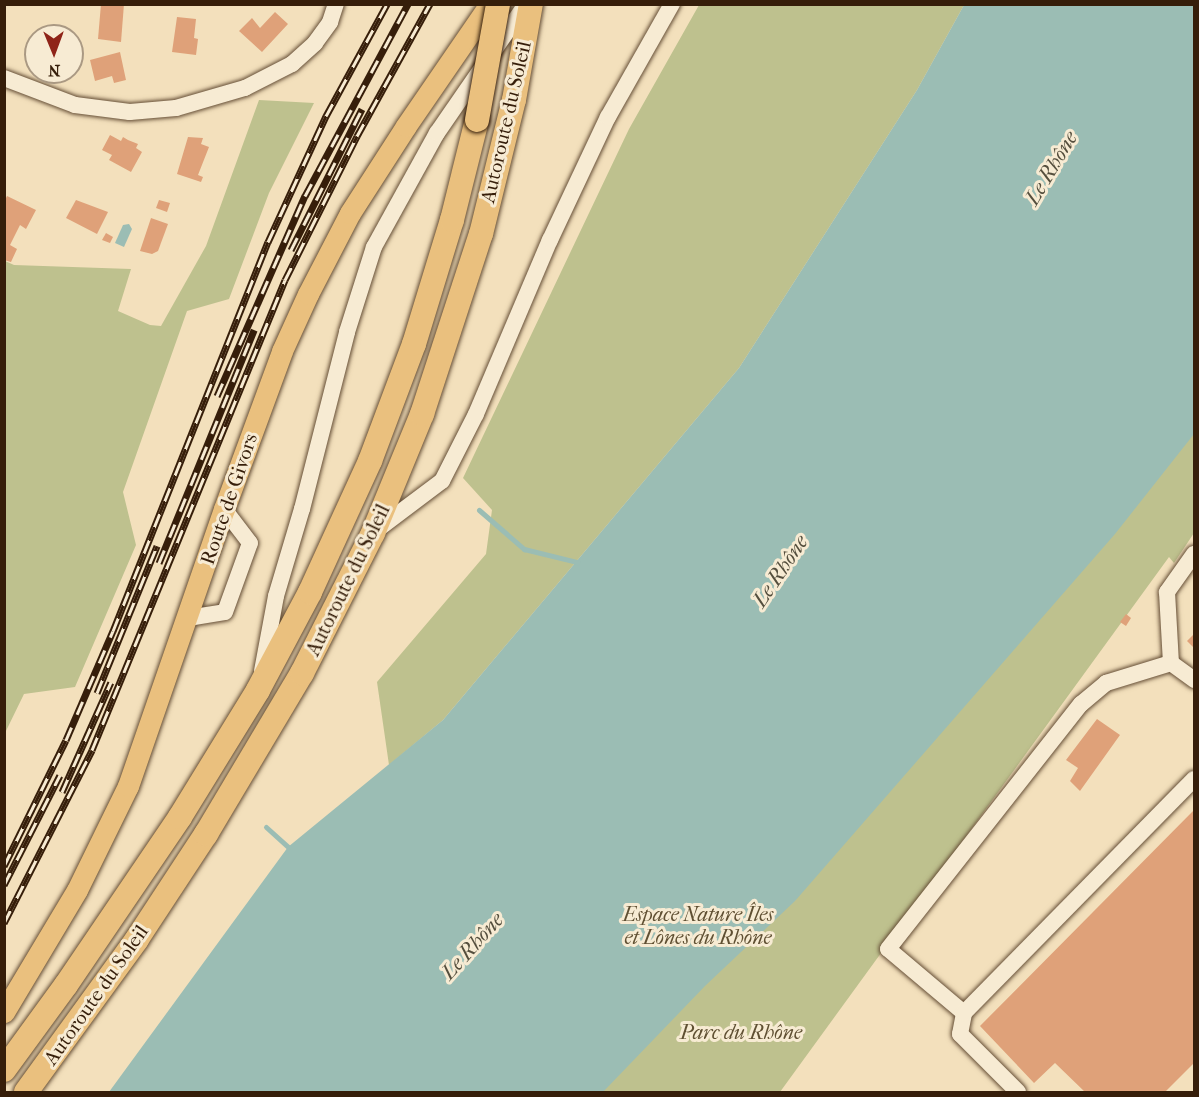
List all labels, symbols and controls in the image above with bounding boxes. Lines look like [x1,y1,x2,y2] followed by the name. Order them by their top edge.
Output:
[24,24,84,84] north arrow
[476,39,536,205] street label: Autoroute du Soleil
[48,61,61,80] text: N
[1019,127,1083,209] water label: Le Rhône
[195,430,263,568] street label: Route de Givors
[301,500,395,660] street label: Autoroute du Soleil
[747,530,813,612] water label: Le Rhône
[623,903,773,950] park label: Espace Nature Îles et Lônes du Rhône
[435,907,509,985] water label: Le Rhône
[39,920,153,1070] street label: Autoroute du Soleil
[680,1020,802,1044] park label: Parc du Rhône

